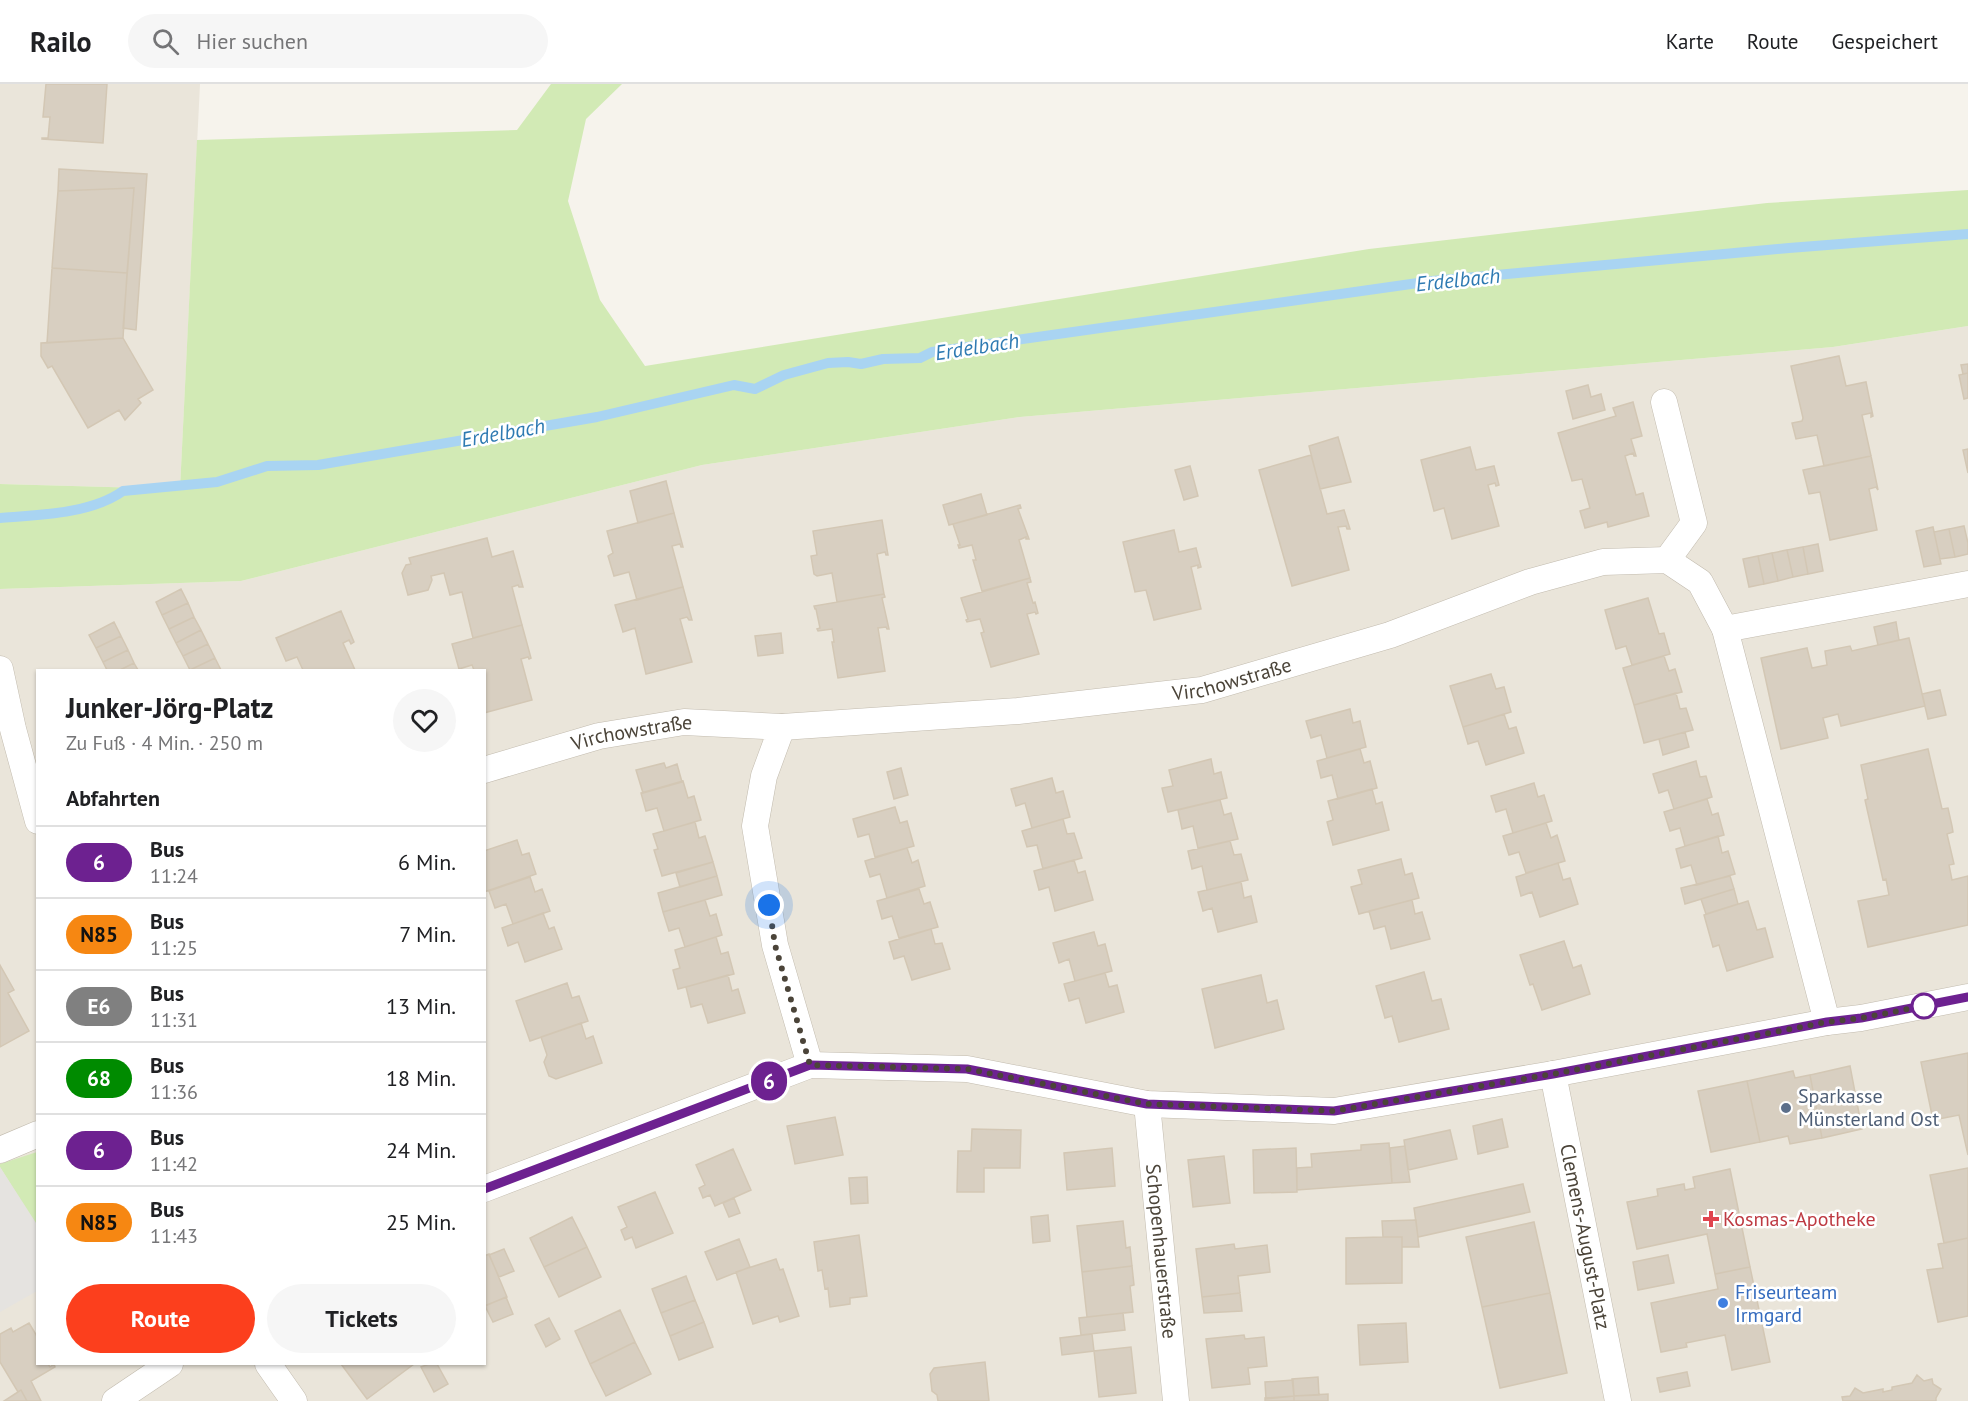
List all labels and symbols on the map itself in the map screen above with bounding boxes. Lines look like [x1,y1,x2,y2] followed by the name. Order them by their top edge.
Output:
[1414,262,1502,297] water label: Erdelbach
[933,327,1021,366] water label: Erdelbach
[459,412,547,453] water label: Erdelbach
[1170,652,1295,706] street label: Virchowstraße
[567,709,693,757] street label: Virchowstraße
[754,890,784,920] your location
[1911,993,1937,1019] unlabelled marker
[750,1062,788,1100] line badge: 6
[1798,1083,1939,1132] place label: Sparkasse Münsterland Ost
[1779,1101,1793,1115] marker: Sparkasse Münsterland Ost
[1554,1142,1617,1332] street label: Clemens-August-Platz
[1140,1163,1183,1340] street label: Schopenhauerstraße
[1723,1206,1876,1232] place label: Kosmas-Apotheke
[1704,1212,1718,1226] marker: Kosmas-Apotheke
[1735,1279,1837,1328] place label: Friseurteam Irmgard
[1716,1296,1730,1310] marker: Friseurteam Irmgard

